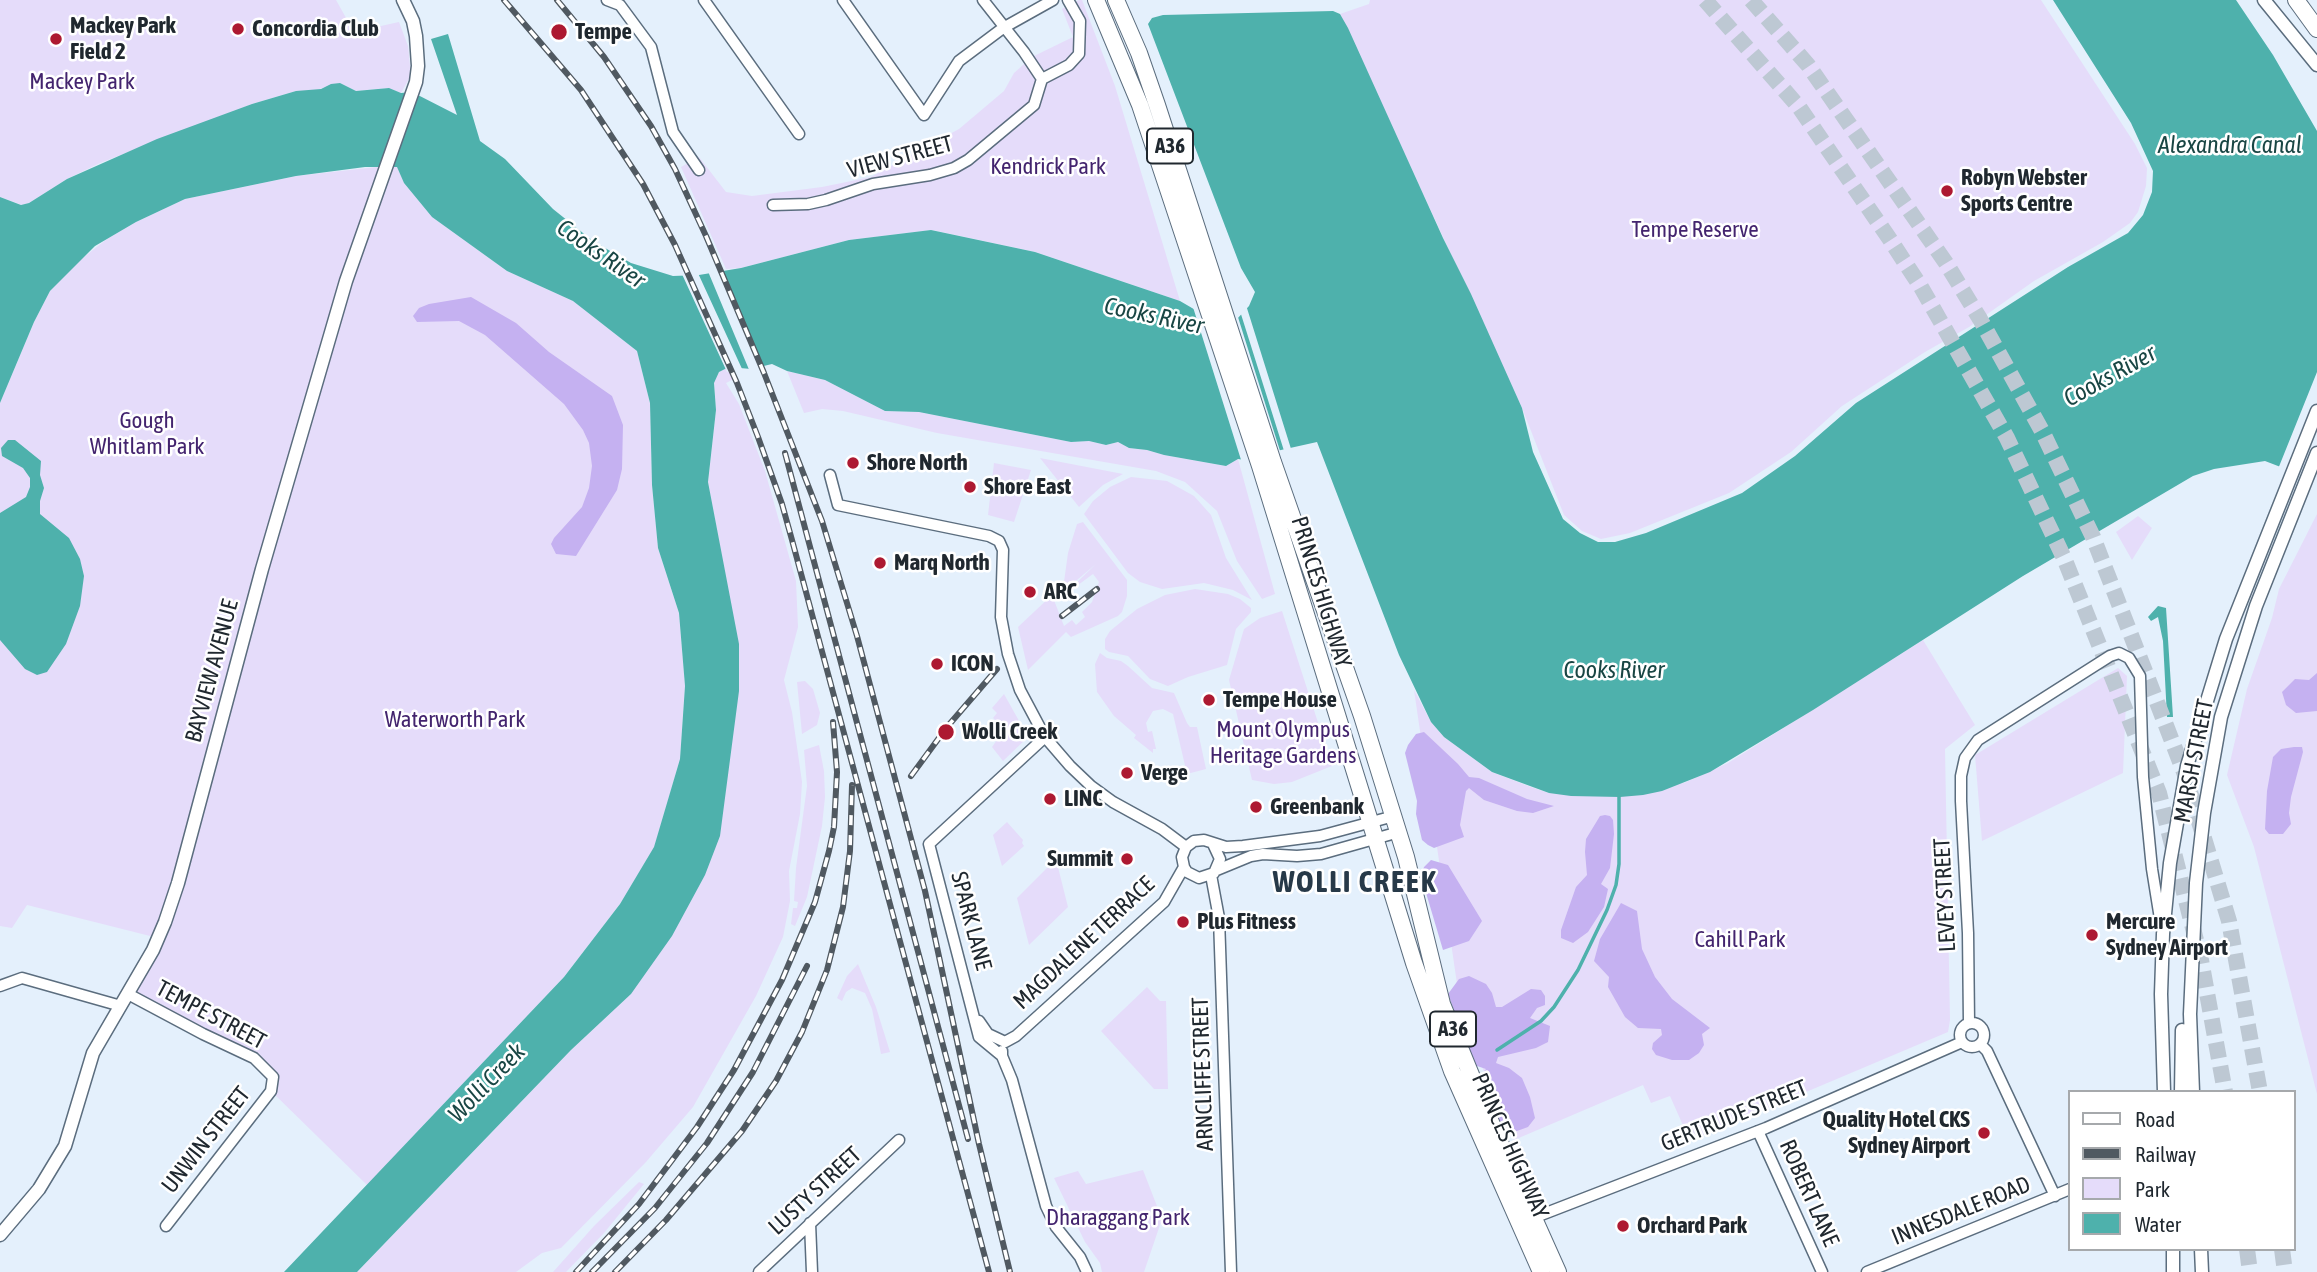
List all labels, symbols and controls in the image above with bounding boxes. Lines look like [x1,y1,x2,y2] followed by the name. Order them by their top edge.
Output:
[70,12,176,66] place label: Mackey Park Field 2
[252,15,379,43] place label: Concordia Club
[575,18,632,46] place label: Tempe
[230,21,246,37] marker: Concordia Club
[549,22,569,42] marker: Tempe
[48,31,64,47] marker: Mackey Park Field 2
[29,68,135,96] park label: Mackey Park
[1147,128,1193,164] road number: A36
[844,130,956,184] street label: VIEW STREET
[2158,131,2302,159] water label: Alexandra Canal
[990,153,1106,181] park label: Kendrick Park
[1961,164,2087,218] place label: Robyn Webster Sports Centre
[1939,183,1955,199] marker: Robyn Webster Sports Centre
[551,213,651,295] water label: Cooks River
[1631,216,1759,244] park label: Tempe Reserve
[1102,291,1206,341] water label: Cooks River
[2059,339,2161,413] water label: Cooks River
[90,407,204,461] park label: Gough Whitlam Park
[867,449,968,477] place label: Shore North
[845,455,861,471] marker: Shore North
[984,473,1071,501] place label: Shore East
[962,479,978,495] marker: Shore East
[1285,513,1357,671] street label: PRINCES HIGHWAY
[894,549,990,577] place label: Marq North
[872,555,888,571] marker: Marq North
[1044,578,1077,606] place label: ARC
[1022,584,1038,600] marker: ARC
[180,597,244,745] street label: BAYVIEW AVENUE
[951,650,994,678] place label: ICON
[929,656,945,672] marker: ICON
[1564,656,1664,684] water label: Cooks River
[1223,686,1337,714] place label: Tempe House
[1201,692,1217,708] marker: Tempe House
[2168,697,2220,825] street label: MARSH STREET
[385,706,525,734] park label: Waterworth Park
[1210,716,1356,770] park label: Mount Olympus Heritage Gardens
[962,718,1057,746] place label: Wolli Creek
[936,722,956,742] marker: Wolli Creek
[1141,759,1188,787] place label: Verge
[1119,765,1135,781] marker: Verge
[1064,785,1103,813] place label: LINC
[1042,791,1058,807] marker: LINC
[1270,793,1364,821] place label: Greenbank
[1248,799,1264,815] marker: Greenbank
[1928,837,1962,953] street label: LEVEY STREET
[1047,845,1113,873] place label: Summit
[1119,851,1135,867] marker: Summit
[1274,865,1436,901] district label: WOLLI CREEK
[945,869,997,973] street label: SPARK LANE
[1008,871,1160,1015] street label: MAGDALENE TERRACE
[1197,908,1296,936] place label: Plus Fitness
[2106,908,2228,962] place label: Mercure Sydney Airport
[1175,914,1191,930] marker: Plus Fitness
[1694,926,1786,954] park label: Cahill Park
[2084,927,2100,943] marker: Mercure Sydney Airport
[151,975,271,1055] street label: TEMPE STREET
[1187,997,1219,1151] street label: ARNCLIFFE STREET
[1430,1012,1476,1046] road number: A36
[442,1038,532,1128] water label: Wolli Creek
[1466,1069,1554,1223] street label: PRINCES HIGHWAY
[1657,1074,1811,1158] street label: GERTRUDE STREET
[156,1081,256,1199] street label: UNWIN STREET
[2068,1090,2296,1251] legend
[1823,1106,1970,1160] place label: Quality Hotel CKS Sydney Airport
[2135,1107,2175,1131] text: Road
[1976,1125,1992,1141] marker: Quality Hotel CKS Sydney Airport
[1773,1135,1845,1251] street label: ROBERT LANE
[763,1141,867,1241] street label: LUSTY STREET
[2135,1142,2196,1166] text: Railway
[1888,1171,2034,1251] street label: INNESDALE ROAD
[2135,1177,2170,1201] text: Park
[1046,1204,1190,1232] park label: Dharaggang Park
[1637,1212,1747,1240] place label: Orchard Park
[2135,1212,2181,1236] text: Water
[1615,1218,1631,1234] marker: Orchard Park

